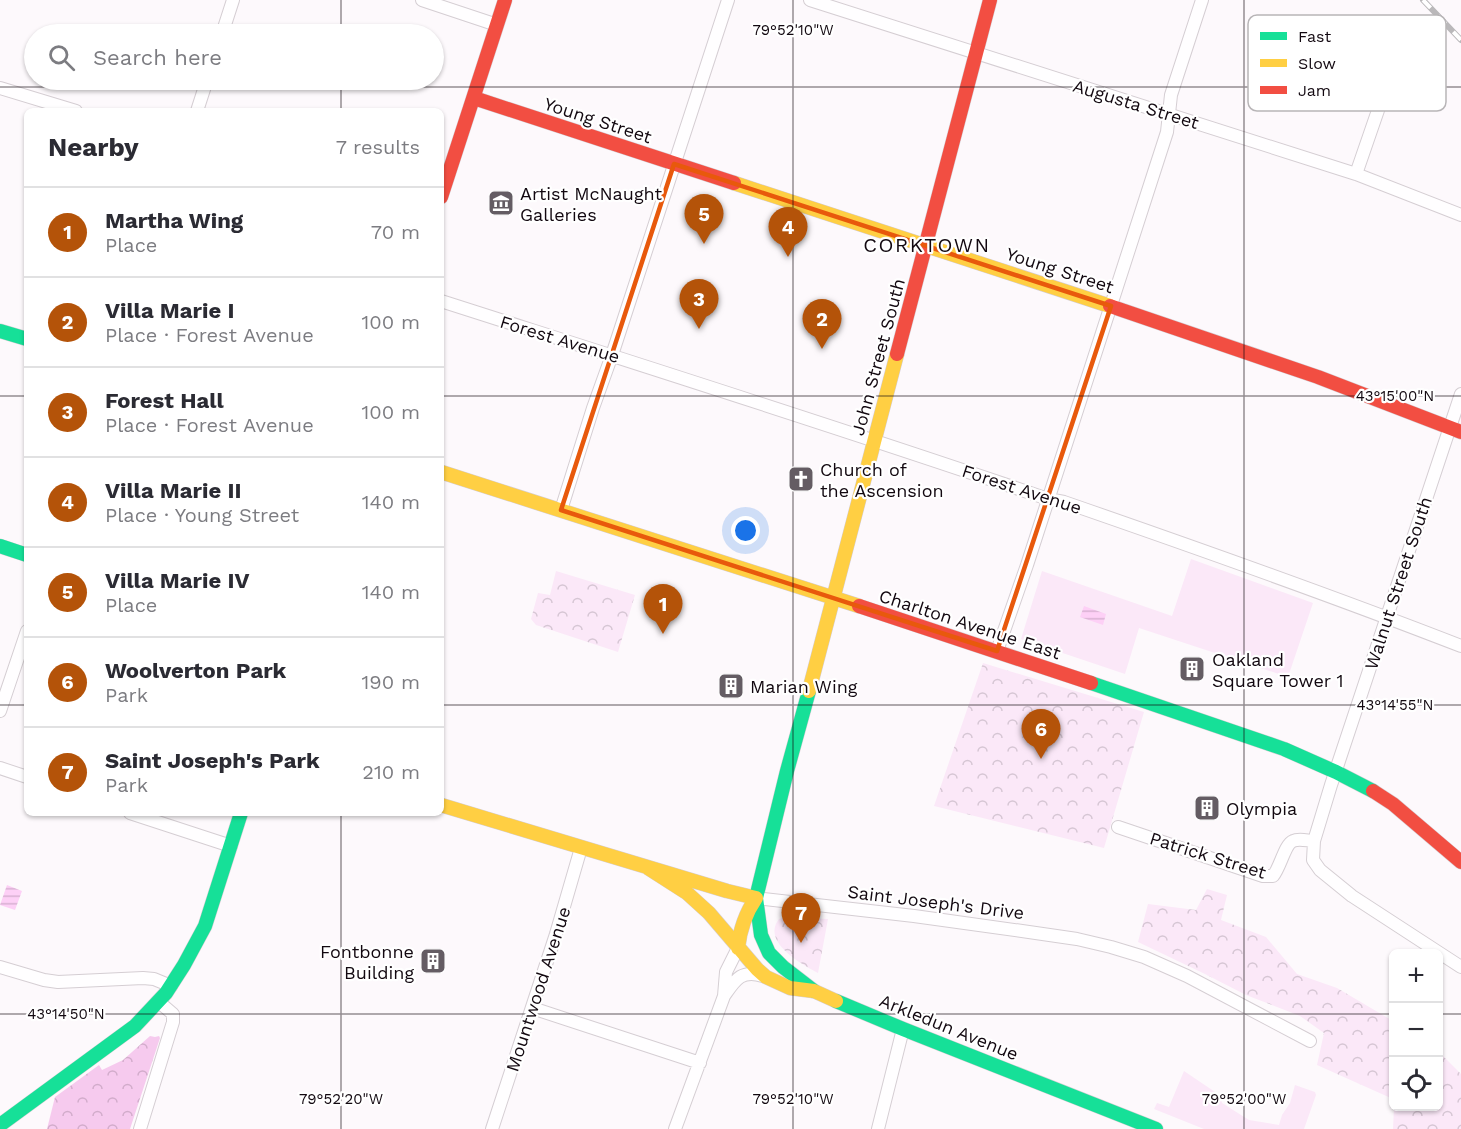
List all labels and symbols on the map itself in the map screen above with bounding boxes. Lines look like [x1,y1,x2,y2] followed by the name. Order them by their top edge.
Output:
[1248,15,1446,111] legend
[752,21,834,39] text: 79°52'10"W
[1298,27,1331,46] text: Fast
[1298,54,1336,73] text: Slow
[1070,75,1202,133] street label: Augusta Street
[1298,81,1331,100] text: Jam
[542,93,655,147] street label: Young Street
[520,183,662,225] place label: Artist McNaught Galleries
[486,188,516,218] museum icon: Artist McNaught Galleries
[684,194,724,244] pin: 5
[768,208,808,257] pin: 4
[863,233,991,257] district label: CORKTOWN
[1004,243,1117,297] street label: Young Street
[847,276,909,438] street label: John Street South
[680,280,718,329] pin: 3
[802,300,842,349] pin: 2
[497,311,623,367] street label: Forest Avenue
[1356,387,1434,405] text: 43°15'00"N
[820,459,944,501] place label: Church of the Ascension
[960,460,1084,518] street label: Forest Avenue
[786,464,816,494] church icon: Church of the Ascension
[1360,494,1436,672] street label: Walnut Street South
[731,516,760,545] your location
[644,584,682,634] pin: 1
[877,585,1064,663] street label: Charlton Avenue East
[1212,649,1344,691] place label: Oakland Square Tower 1
[1177,654,1207,684] building icon: Oakland Square Tower 1
[716,671,746,701] building icon: Marian Wing
[750,676,858,697] place label: Marian Wing
[1356,696,1434,714] text: 43°14'55"N
[1022,710,1060,759] pin: 6
[1192,793,1222,823] building icon: Olympia
[1226,798,1297,819] place label: Olympia
[1147,827,1269,883] street label: Patrick Street
[847,881,1025,923] street label: Saint Joseph's Drive
[782,894,820,943] pin: 7
[501,904,575,1074] street label: Mountwood Avenue
[320,941,414,983] place label: Fontbonne Building
[418,946,448,976] building icon: Fontbonne Building
[876,990,1022,1064] street label: Arkledun Avenue
[27,1005,105,1023] text: 43°14'50"N
[299,1090,383,1108] text: 79°52'20"W
[752,1090,834,1108] text: 79°52'10"W
[1202,1090,1286,1108] text: 79°52'00"W

